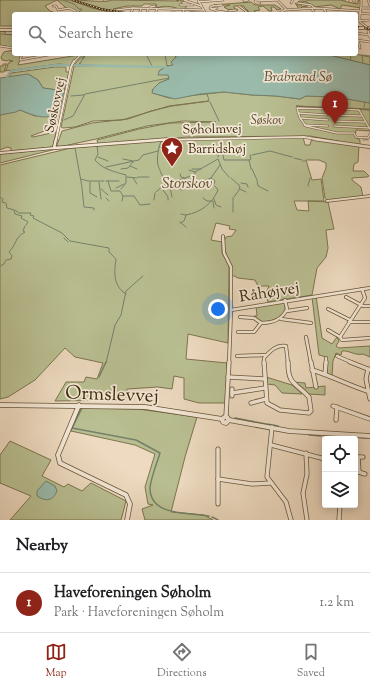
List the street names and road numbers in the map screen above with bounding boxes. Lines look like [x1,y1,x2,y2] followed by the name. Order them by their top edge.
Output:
[41,76,71,135] street label: Søskovvej
[182,120,242,140] street label: Søholmvej
[238,277,301,310] street label: Råhøjvej
[65,380,159,411] street label: Ormslevvej

